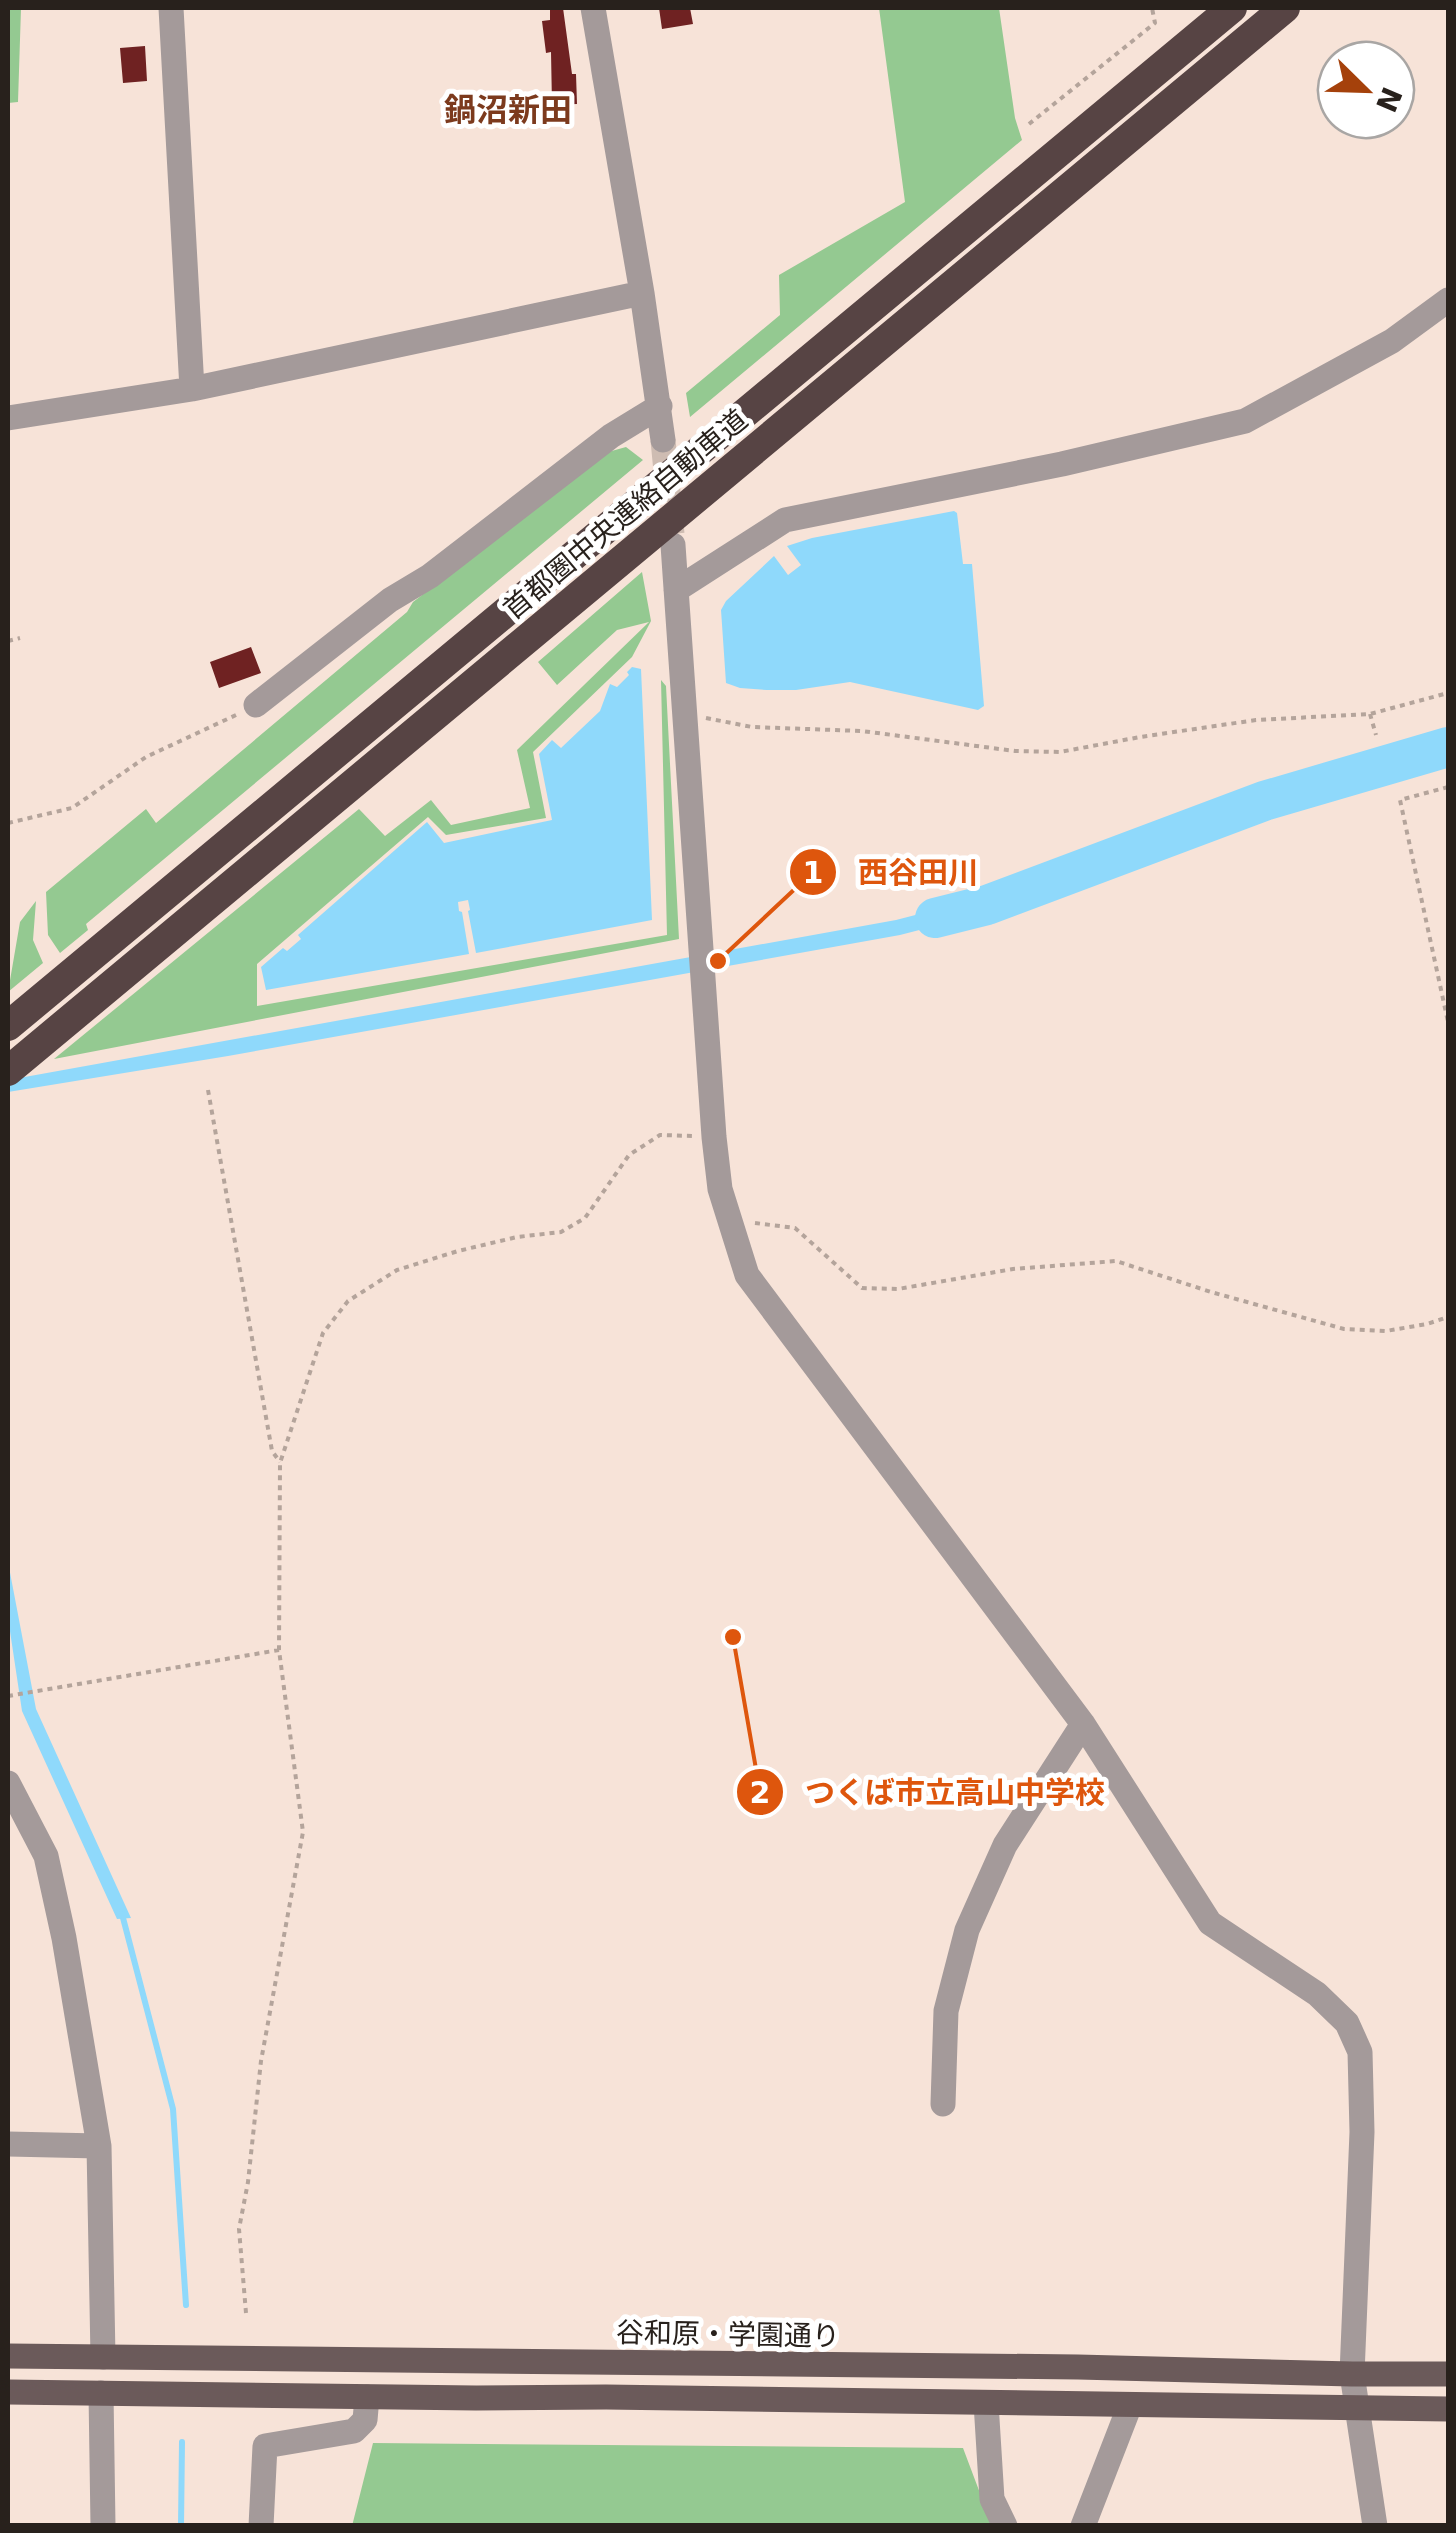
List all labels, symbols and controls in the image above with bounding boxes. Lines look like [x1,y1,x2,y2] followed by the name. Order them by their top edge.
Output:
[1316,40,1416,140] north arrow
[1369,82,1408,117] text: N
[444,91,572,129] district label: 鍋沼新田
[497,403,754,626] street label: 首都圏中央連絡自動車道
[788,842,998,902] callout: 西谷田川
[803,855,823,890] text: 1
[858,855,978,890] text: 西谷田川
[735,1762,1125,1822] callout: つくば市立高山中学校
[750,1775,770,1810] text: 2
[805,1775,1105,1810] text: つくば市立高山中学校
[616,2316,840,2353] street label: 谷和原・学園通り

